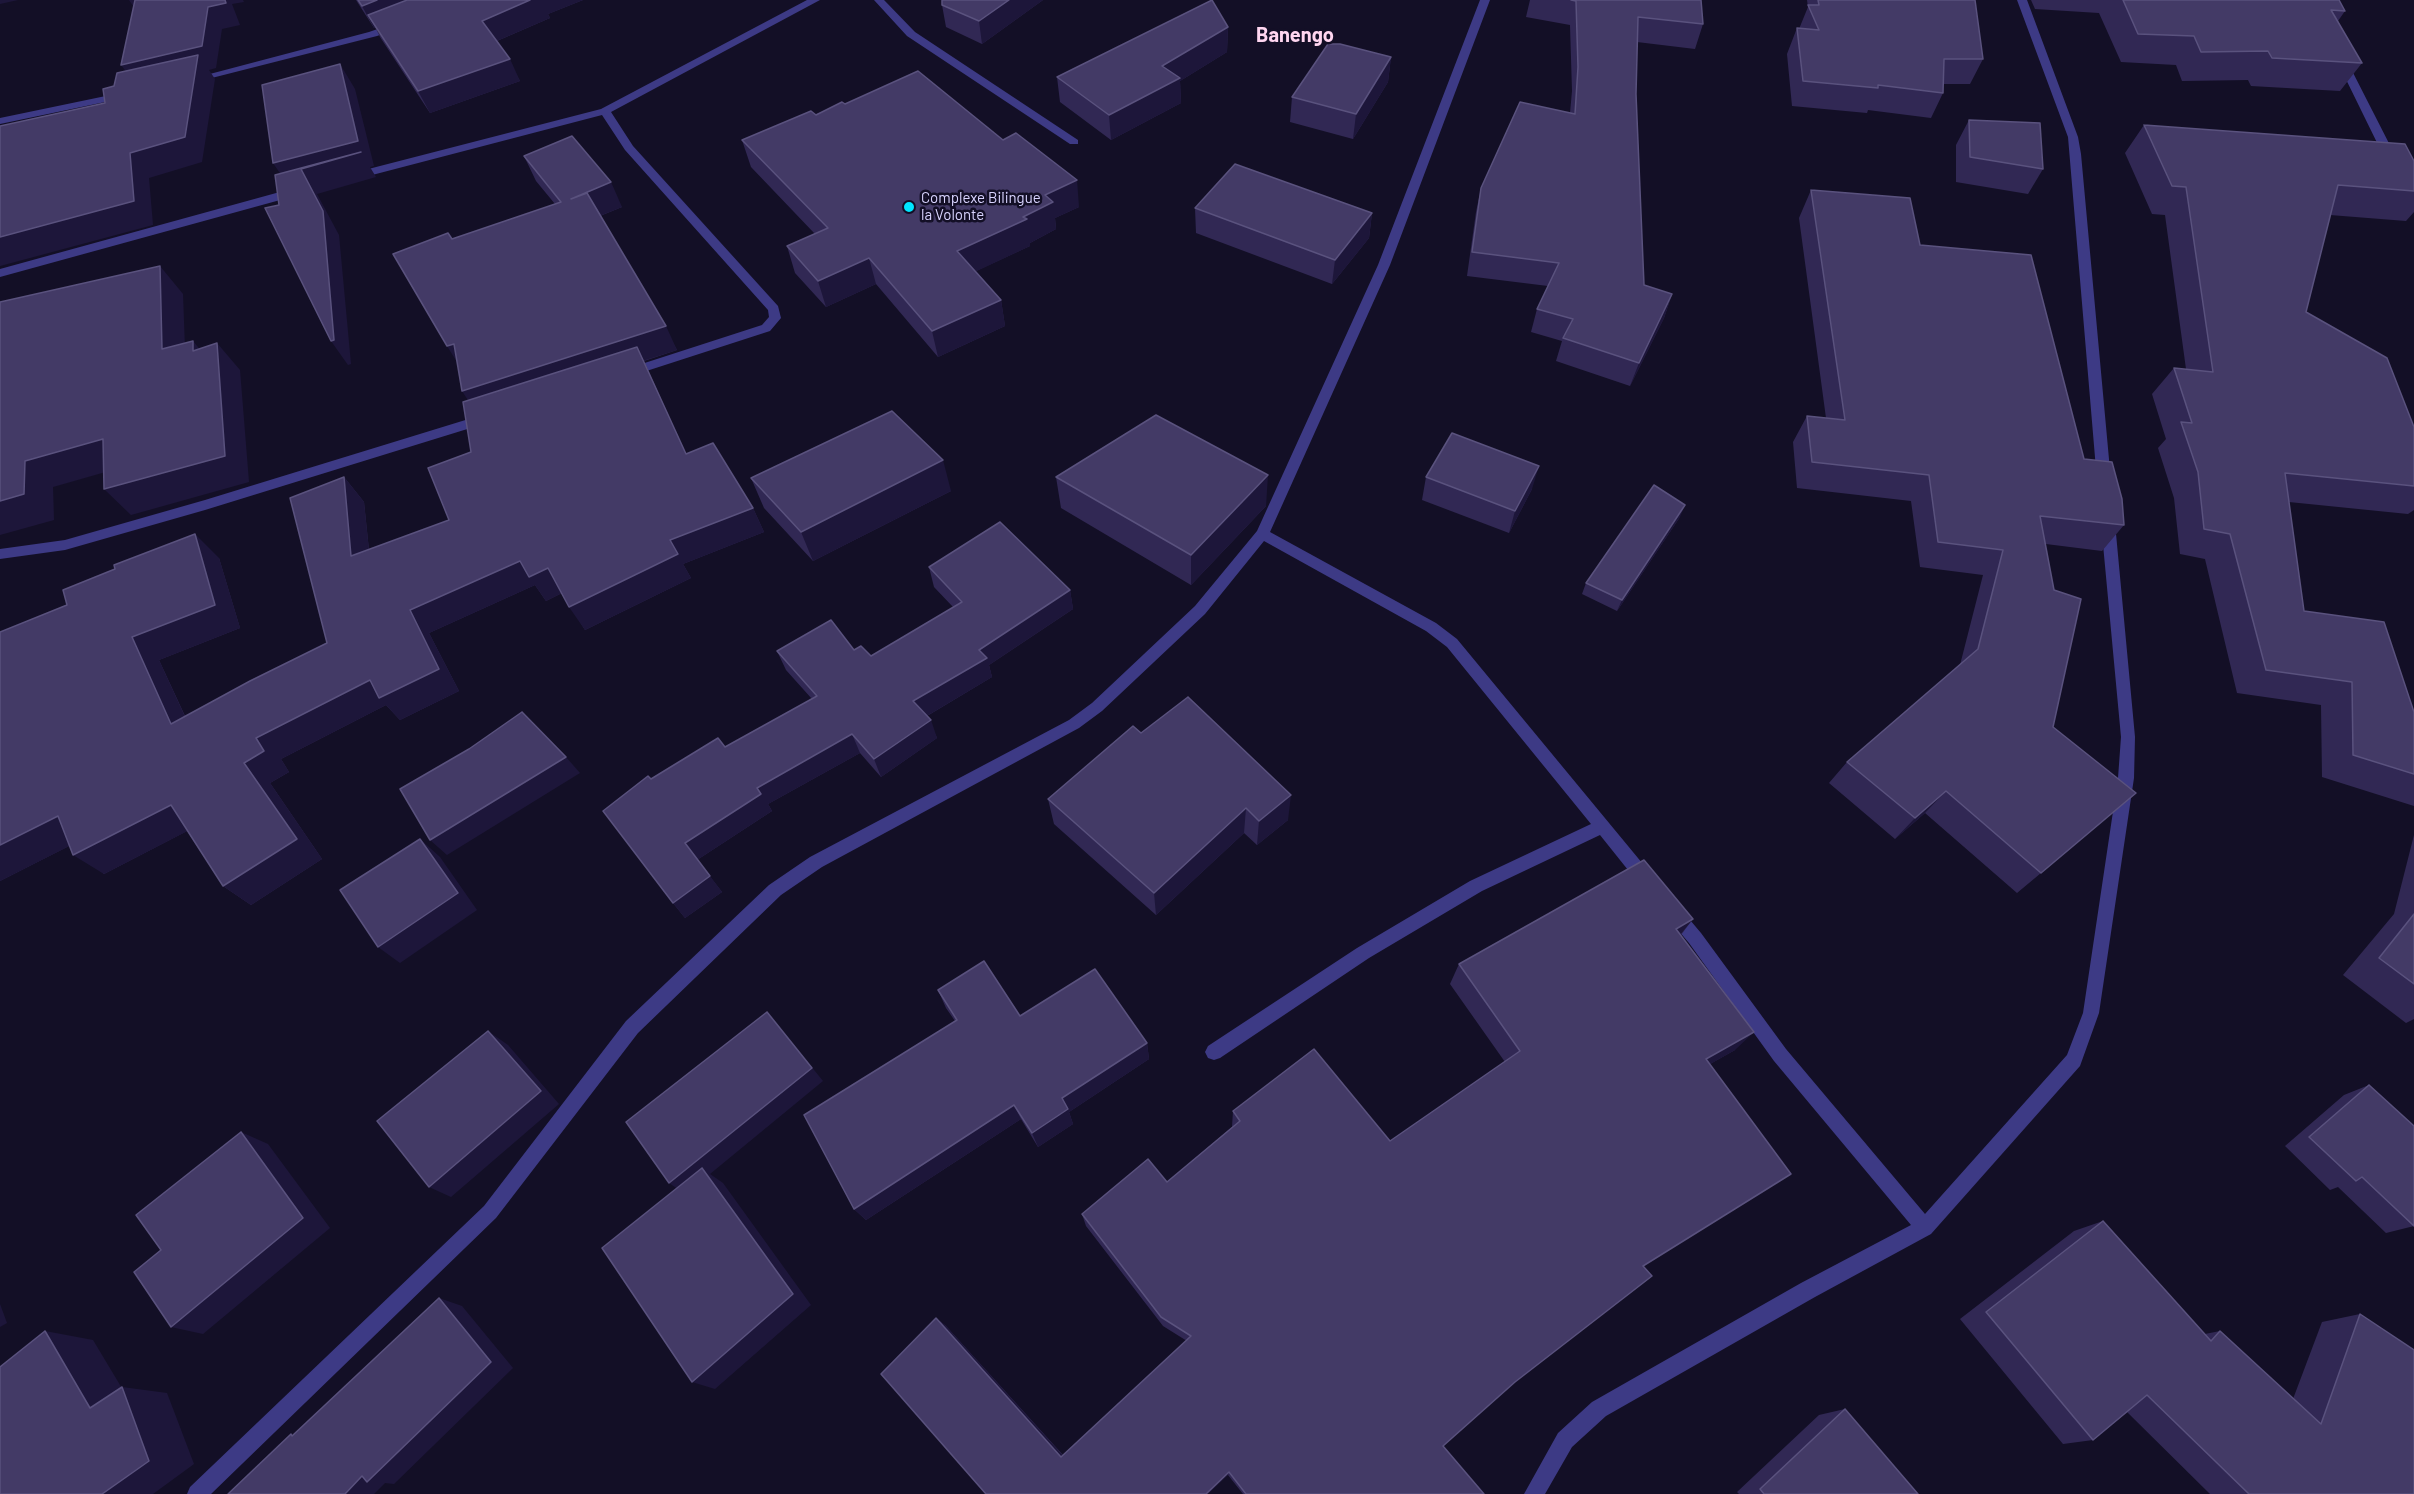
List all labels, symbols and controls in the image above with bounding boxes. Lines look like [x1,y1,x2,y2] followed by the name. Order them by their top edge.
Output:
[1256,23,1334,47] district label: Banengo
[921,189,1041,224] place label: Complexe Bilingue la Volonte
[902,200,916,214] marker: Complexe Bilingue la Volonte

